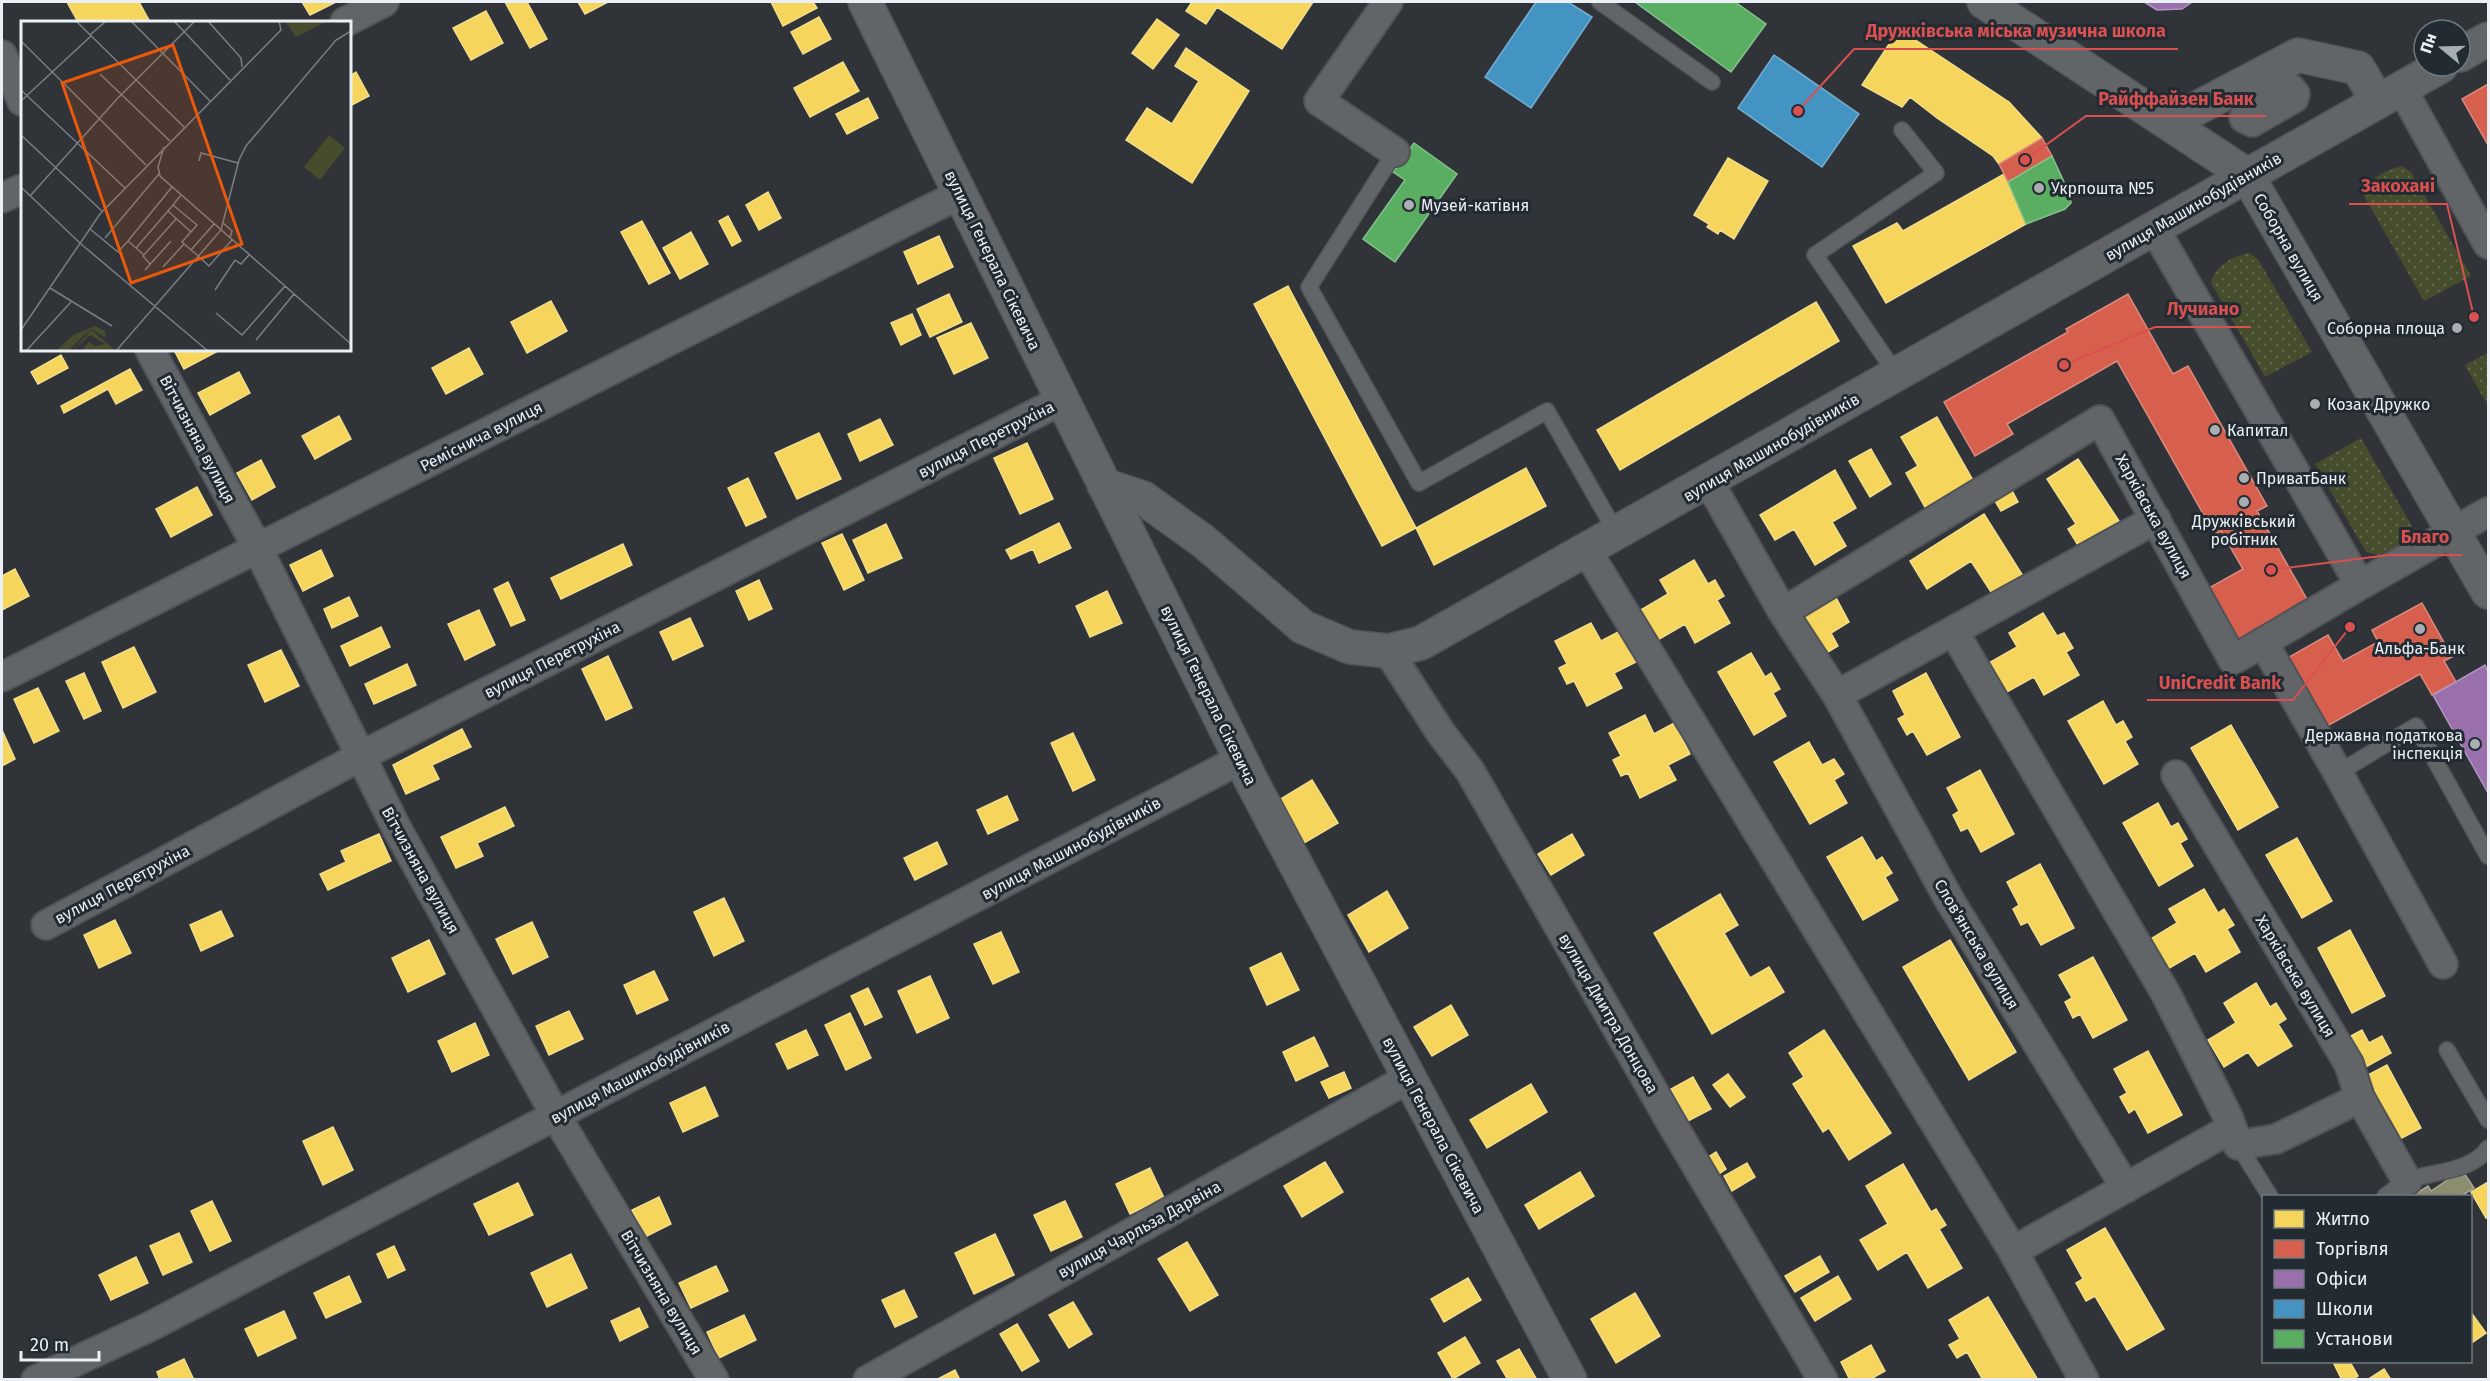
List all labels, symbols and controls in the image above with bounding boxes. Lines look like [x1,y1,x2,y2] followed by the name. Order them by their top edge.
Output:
[1854,13,2178,49] callout: Дружківська міська музична школа
[2412,18,2472,78] north arrow
[1865,20,2166,42] text: Дружківська міська музична школа
[21,21,351,351] inset map
[2416,31,2441,56] text: Пн
[2086,80,2266,116] callout: Райффайзен Банк
[2098,88,2254,110] text: Райффайзен Банк
[2102,148,2285,265] street label: вулиця Машинобудівників
[941,167,1044,353] street label: вулиця Генерала Сікевича
[2349,168,2447,204] callout: Закохані
[2360,175,2435,197] text: Закохані
[2051,179,2154,198] place label: Укрпошта №5
[2032,181,2046,195] marker: Укрпошта №5
[2250,190,2327,305] street label: Соборна вулиця
[1421,196,1529,215] place label: Музей-катівня
[1402,198,1416,212] marker: Музей-катівня
[2155,291,2251,327] callout: Лучиано
[2167,298,2239,320] text: Лучиано
[2327,319,2445,338] place label: Соборна площа
[2450,321,2464,335] marker: Соборна площа
[156,372,239,506] street label: Вітчизняна вулиця
[1680,389,1863,506] street label: вулиця Машинобудівників
[2327,395,2430,414] place label: Козак Дружко
[417,397,546,476] street label: Реміснича вулиця
[915,397,1057,482] street label: вулиця Перетрухіна
[2308,397,2322,411] marker: Козак Дружко
[2227,421,2289,440] place label: Капитал
[2208,423,2222,437] marker: Капитал
[2112,451,2196,582] street label: Харківська вулиця
[2256,469,2347,488] place label: ПриватБанк
[2237,471,2251,485] marker: ПриватБанк
[2237,495,2251,509] marker: Дружківський робітник
[2191,512,2296,549] place label: Дружківський робітник
[2389,519,2462,555] callout: Благо
[2401,526,2449,548] text: Благо
[1157,602,1260,788] street label: вулиця Генерала Сікевича
[481,617,623,702] street label: вулиця Перетрухіна
[2413,622,2427,636] marker: Альфа-Банк
[2375,639,2466,658] place label: Альфа-Банк
[2147,664,2293,700] callout: UniCredit Bank
[2159,672,2282,694] text: UniCredit Bank
[2304,726,2463,763] place label: Державна податкова інспекція
[2468,737,2482,751] marker: Державна податкова інспекція
[978,793,1164,904] street label: вулиця Машинобудівників
[378,803,463,937] street label: Вітчизняна вулиця
[52,841,193,928] street label: вулиця Перетрухіна
[1930,876,2023,1013] street label: Слов'янська вулиця
[2252,912,2339,1041] street label: Харківська вулиця
[1555,930,1662,1097] street label: вулиця Дмитра Донцова
[547,1017,733,1128] street label: вулиця Машинобудівників
[1379,1033,1488,1217] street label: вулиця Генерала Сікевича
[1055,1177,1224,1282] street label: вулиця Чарльза Дарвіна
[2262,1195,2472,1363] legend
[2316,1208,2370,1230] text: Житло
[617,1226,706,1358] street label: Вітчизняна вулиця
[2316,1238,2389,1260] text: Торгівля
[2316,1268,2368,1290] text: Офіси
[2316,1298,2373,1320] text: Школи
[21,1324,99,1362] scale bar
[2316,1328,2393,1350] text: Установи
[30,1334,69,1356] text: 20 m

